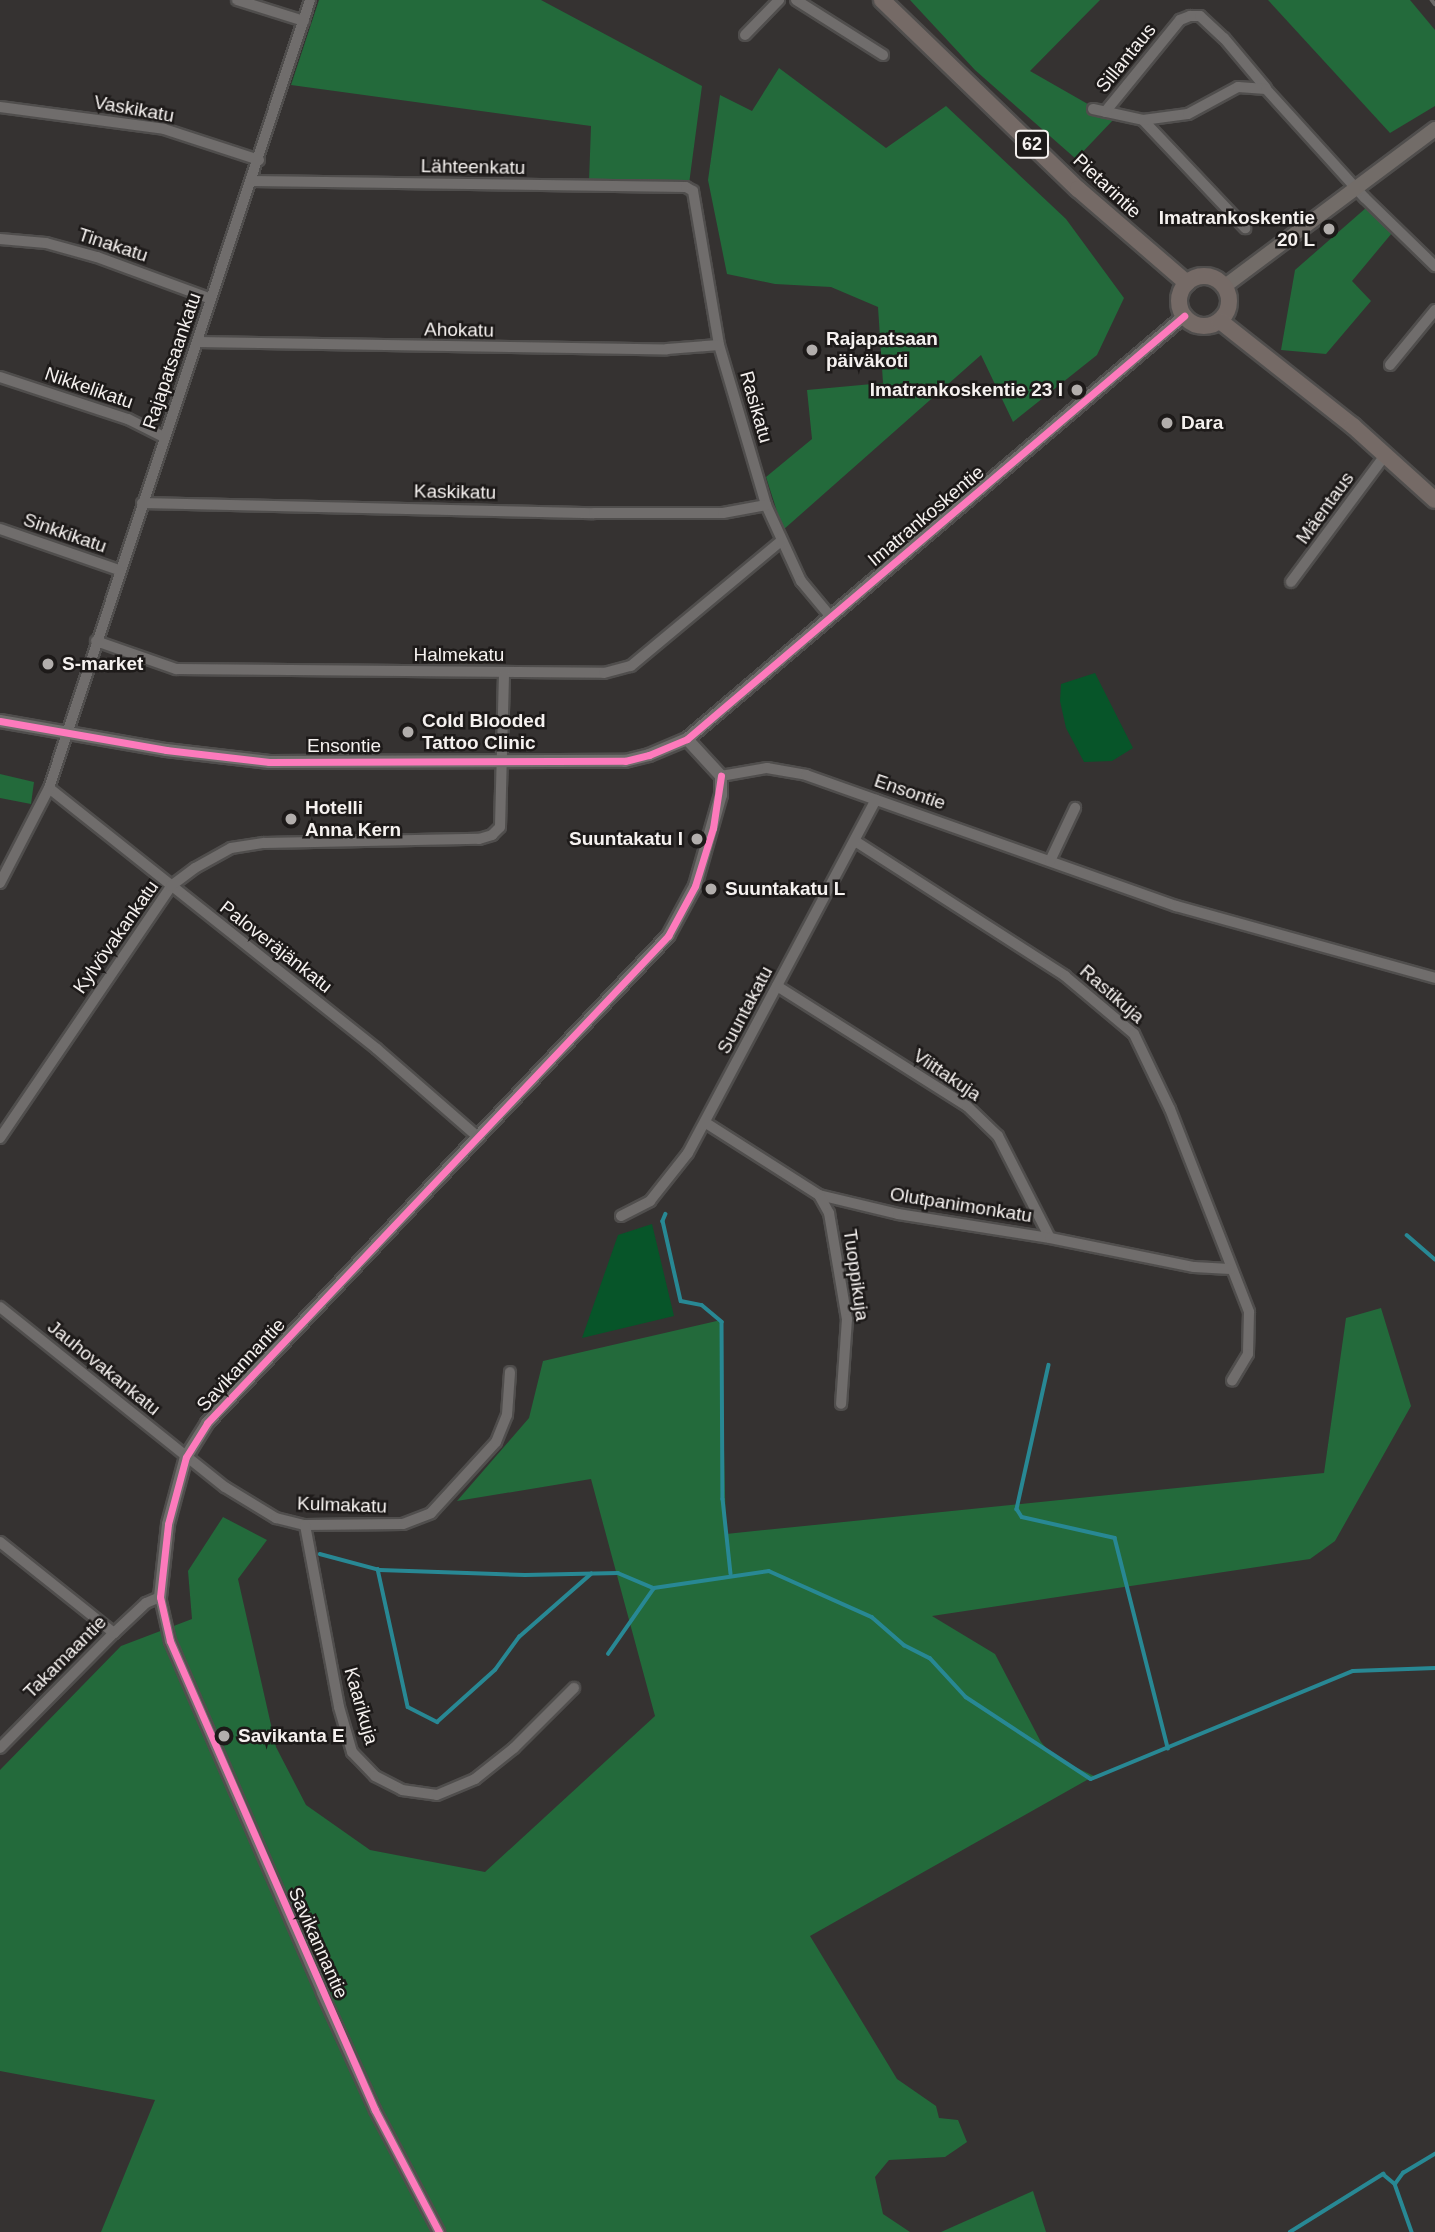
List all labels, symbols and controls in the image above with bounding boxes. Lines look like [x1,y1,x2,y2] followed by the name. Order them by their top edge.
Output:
[1091,19,1161,97] street label: Sillantaus
[92,91,176,127] street label: Vaskikatu
[1014,130,1050,159] road number: 62
[1068,149,1146,223] street label: Pietarintie
[421,155,525,179] street label: Lähteenkatu
[1159,207,1315,251] place label: Imatrankoskentie 20 L
[1321,221,1337,237] marker: Imatrankoskentie 20 L
[75,223,151,267] street label: Tinakatu
[138,290,206,432] street label: Rajapatsaankatu
[424,318,494,342] street label: Ahokatu
[826,328,938,372] place label: Rajapatsaan päiväkoti
[804,342,820,358] marker: Rajapatsaan päiväkoti
[42,362,136,414] street label: Nikkelikatu
[735,368,777,446] street label: Rasikatu
[870,379,1063,401] place label: Imatrankoskentie 23 I
[1069,382,1085,398] marker: Imatrankoskentie 23 I
[1181,412,1223,434] place label: Dara
[1159,415,1175,431] marker: Dara
[863,461,989,571] street label: Imatrankoskentie
[1291,468,1359,548] street label: Mäentaus
[414,480,496,504] street label: Kaskikatu
[20,508,110,558] street label: Sinkkikatu
[414,644,504,666] street label: Halmekatu
[62,653,143,675] place label: S-market
[40,656,56,672] marker: S-market
[422,710,545,754] place label: Cold Blooded Tattoo Clinic
[400,724,416,740] marker: Cold Blooded Tattoo Clinic
[307,735,381,757] street label: Ensontie
[871,769,949,815] street label: Ensontie
[305,797,401,841] place label: Hotelli Anna Kern
[283,811,299,827] marker: Hotelli Anna Kern
[569,828,683,850] place label: Suuntakatu I
[689,831,705,847] marker: Suuntakatu I
[68,876,164,998] street label: Kylvövakankatu
[725,878,845,900] place label: Suuntakatu L
[703,881,719,897] marker: Suuntakatu L
[215,896,337,998] street label: Paloveräjänkatu
[1075,960,1149,1028] street label: Rastikuja
[712,962,778,1058] street label: Suuntakatu
[909,1044,985,1106] street label: Viittakuja
[888,1183,1034,1227] street label: Olutpanimonkatu
[838,1228,874,1322] street label: Tuoppikuja
[192,1314,290,1416] street label: Savikannantie
[43,1316,165,1420] street label: Jauhovakankatu
[297,1492,387,1518] street label: Kulmakatu
[19,1611,111,1703] street label: Takamaantie
[339,1665,383,1747] street label: Kaarikuja
[238,1725,345,1747] place label: Savikanta E
[216,1728,232,1744] marker: Savikanta E
[283,1884,353,2002] street label: Savikannantie

